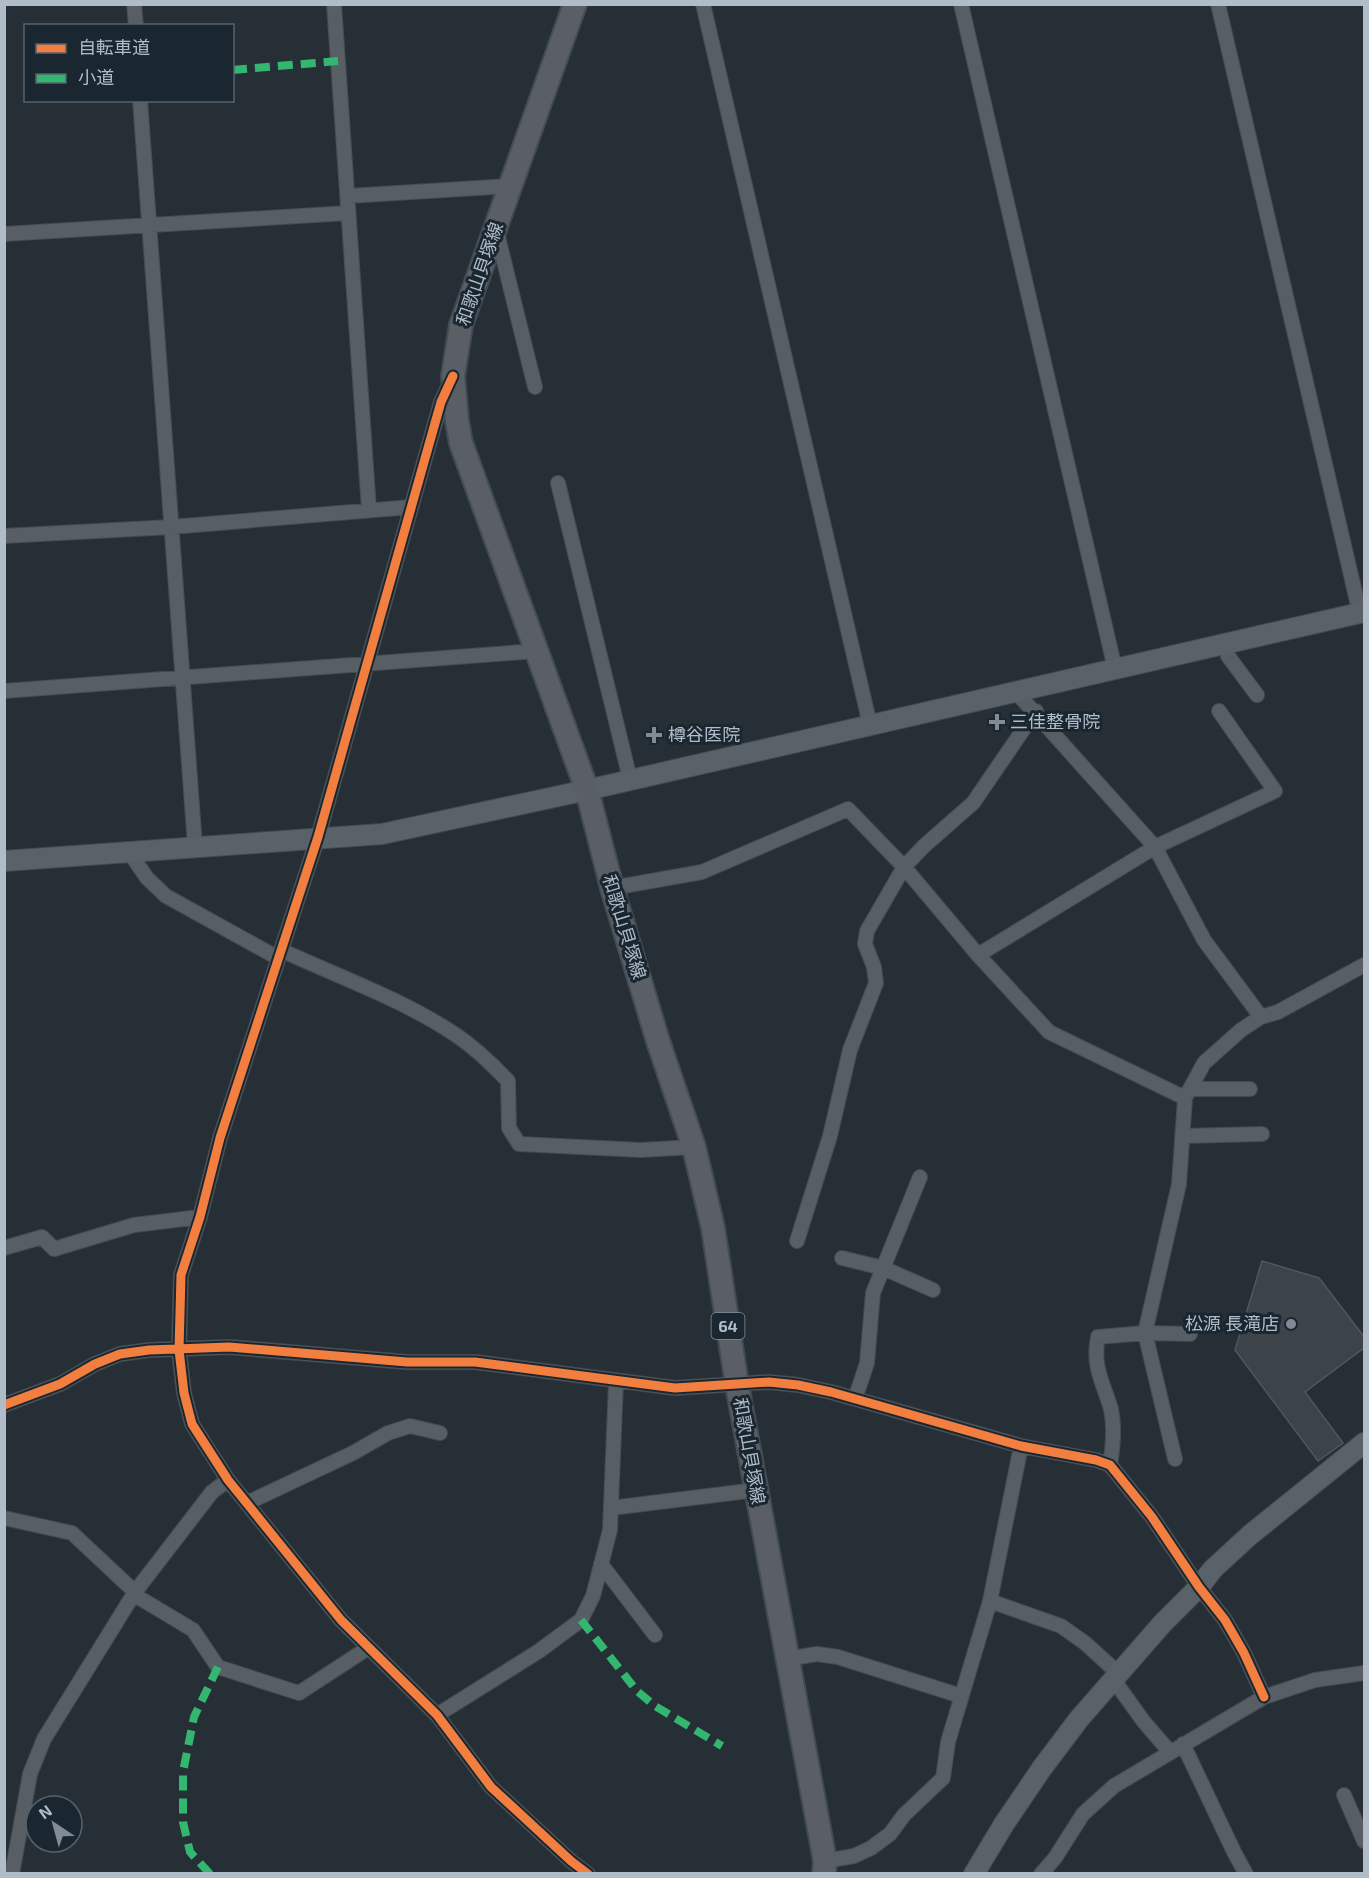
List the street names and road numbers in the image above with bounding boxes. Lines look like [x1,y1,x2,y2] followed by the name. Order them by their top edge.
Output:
[451,219,507,328] street label: 和歌山貝塚線
[599,872,651,982] street label: 和歌山貝塚線
[712,1313,744,1339] road number: 64
[730,1396,770,1506] street label: 和歌山貝塚線

